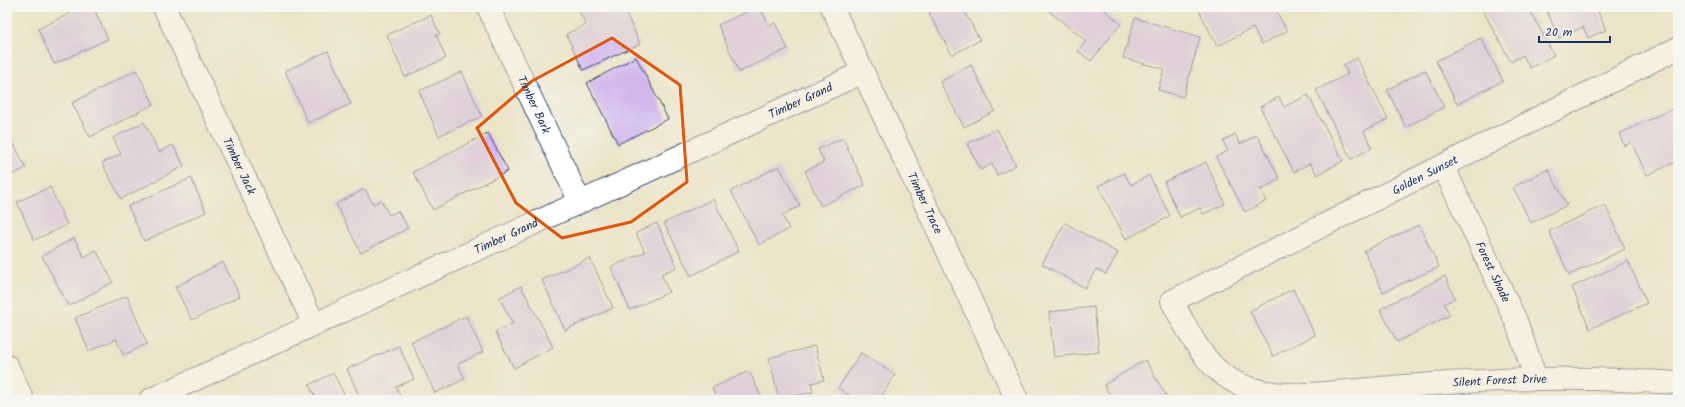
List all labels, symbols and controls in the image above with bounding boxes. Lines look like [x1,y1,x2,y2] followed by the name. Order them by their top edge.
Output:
[1539,18,1610,44] scale bar
[1545,23,1573,42] text: 20 m
[512,73,556,137] street label: Timber Bark
[765,78,837,124] street label: Timber Grand
[217,134,261,199] street label: Timber Jack
[1389,150,1462,200] street label: Golden Sunset
[902,169,948,238] street label: Timber Trace
[471,213,542,260] street label: Timber Grand
[1470,238,1515,306] street label: Forest Shade
[1452,370,1547,393] street label: Silent Forest Drive

